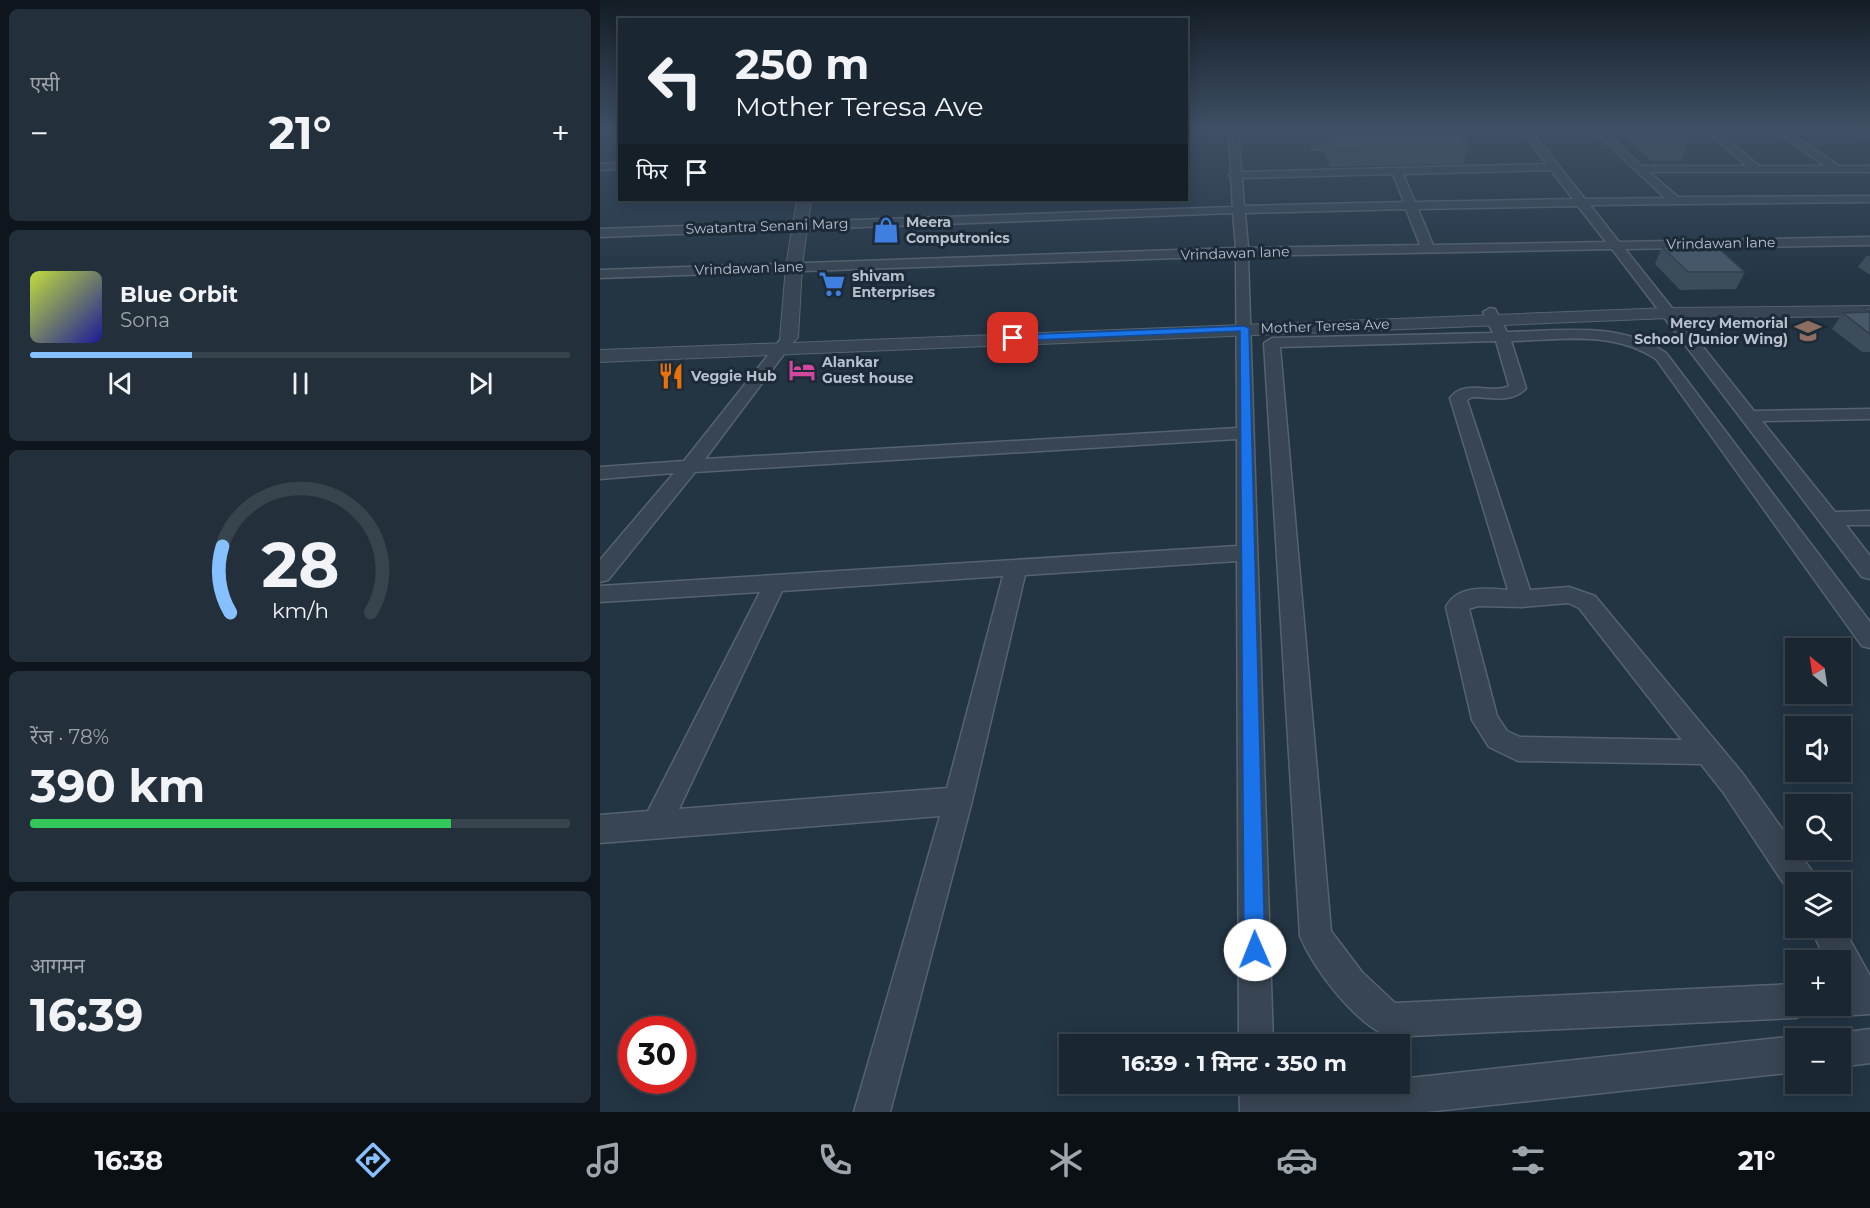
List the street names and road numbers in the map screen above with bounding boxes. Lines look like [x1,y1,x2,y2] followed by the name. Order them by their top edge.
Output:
[685,214,849,238] street label: Swatantra Senani Marg
[1666,233,1776,253] street label: Vrindawan lane
[1180,242,1290,264] street label: Vrindawan lane
[694,257,804,279] street label: Vrindawan lane
[1260,315,1390,337] street label: Mother Teresa Ave

